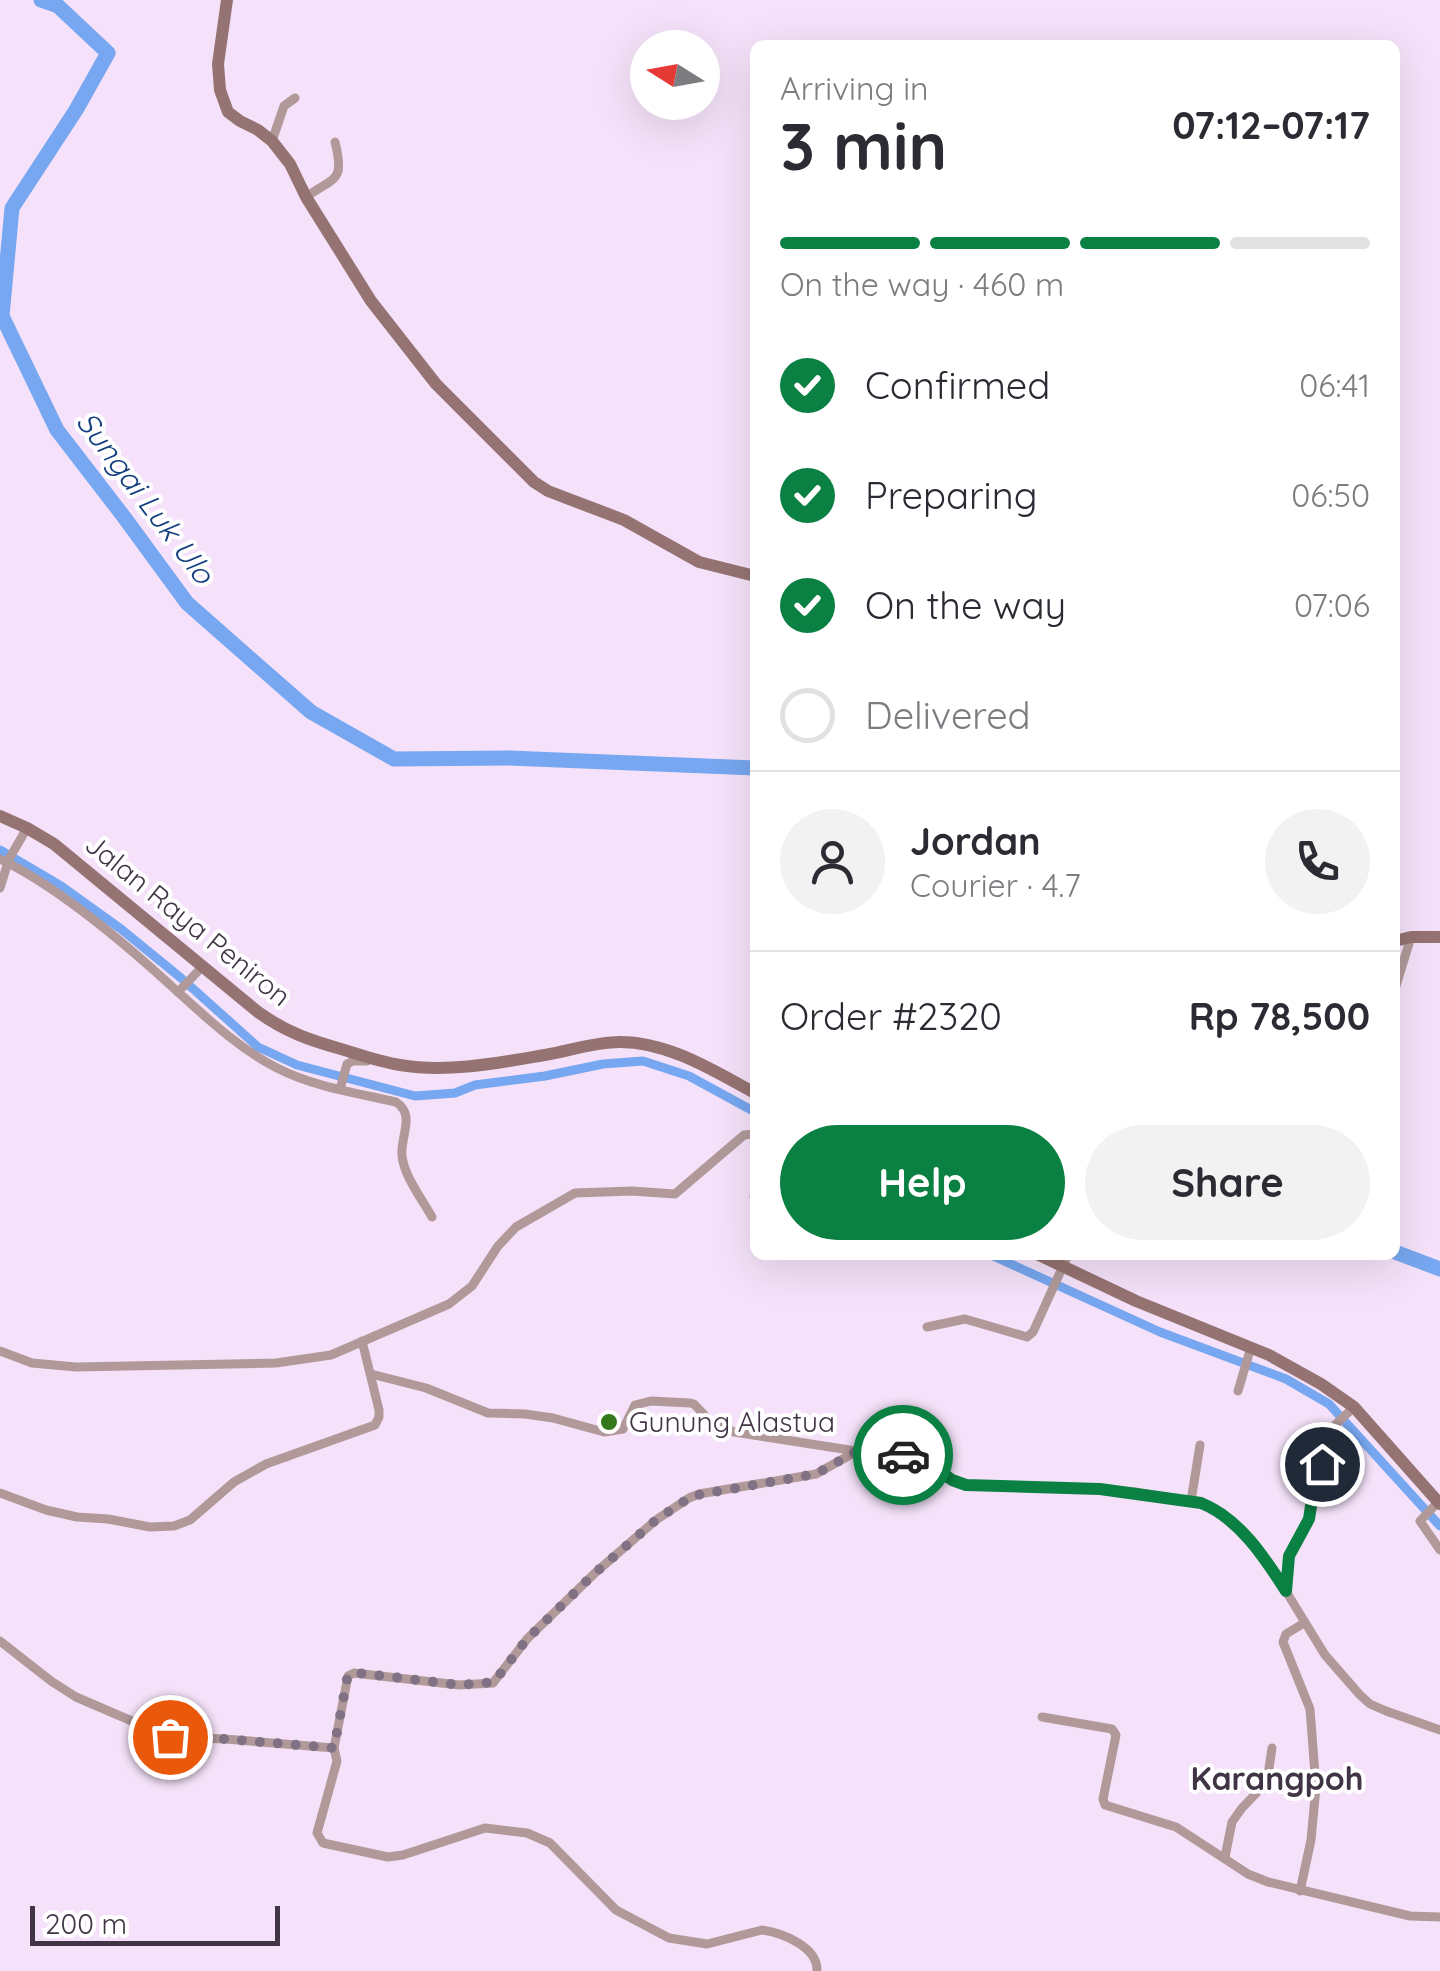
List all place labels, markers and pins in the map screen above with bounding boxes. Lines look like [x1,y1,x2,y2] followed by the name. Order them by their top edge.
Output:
[629,1404,835,1439] place label: Gunung Alastua
[598,1411,620,1433] marker: Gunung Alastua
[1280,1422,1365,1507] pin
[128,1695,213,1780] pin

